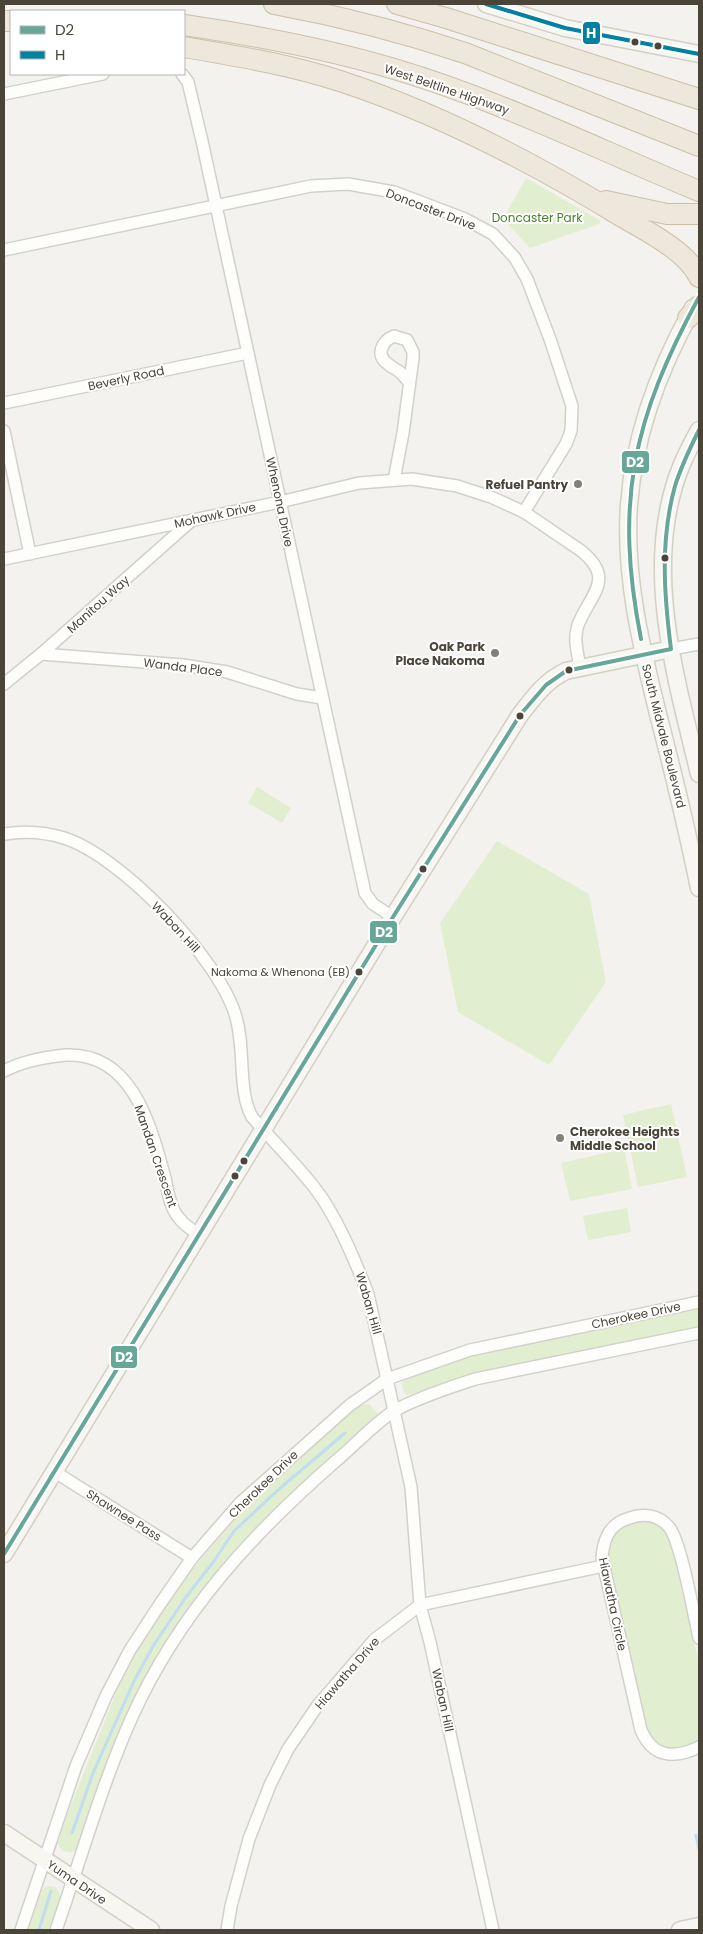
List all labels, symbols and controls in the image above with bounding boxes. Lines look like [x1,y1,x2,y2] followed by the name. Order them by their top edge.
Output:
[10,10,185,75] legend
[55,19,74,40] text: D2
[582,21,601,45] line badge: H
[586,23,596,43] text: H
[630,37,640,47] unlabelled marker
[653,41,663,51] unlabelled marker
[55,44,65,65] text: H
[382,60,512,118] street label: West Beltline Highway
[384,184,478,234] street label: Doncaster Drive
[492,209,583,226] park label: Doncaster Park
[86,362,166,394] street label: Beverly Road
[621,450,650,474] line badge: D2
[626,452,644,472] text: D2
[262,456,298,548] street label: Whenona Drive
[486,476,568,493] place label: Refuel Pantry
[572,478,584,490] marker: Refuel Pantry
[173,498,257,532] street label: Mohawk Drive
[660,553,670,563] unlabelled marker
[63,571,133,637] street label: Manitou Way
[396,638,486,669] place label: Oak Park Place Nakoma
[489,647,501,659] marker: Oak Park Place Nakoma
[142,654,224,680] street label: Wanda Place
[638,662,690,810] street label: South Midvale Boulevard
[564,665,574,675] unlabelled marker
[515,711,525,721] unlabelled marker
[418,864,428,874] unlabelled marker
[148,898,204,956] street label: Waban Hill
[369,920,398,944] line badge: D2
[375,922,393,942] text: D2
[211,964,350,980] place label: Nakoma & Whenona (EB)
[354,967,364,977] marker: Nakoma & Whenona (EB)
[130,1102,182,1210] street label: Mandan Crescent
[570,1123,680,1154] place label: Cherokee Heights Middle School
[554,1132,566,1144] marker: Cherokee Heights Middle School
[239,1156,249,1166] unlabelled marker
[230,1171,240,1181] unlabelled marker
[352,1270,386,1336] street label: Waban Hill
[590,1297,682,1333] street label: Cherokee Drive
[110,1345,138,1369] line badge: D2
[115,1347,133,1367] text: D2
[224,1446,302,1522] street label: Cherokee Drive
[83,1485,165,1545] street label: Shawnee Pass
[595,1556,631,1652] street label: Hiawatha Circle
[311,1633,383,1713] street label: Hiawatha Drive
[428,1667,458,1733] street label: Waban Hill
[44,1856,110,1908] street label: Yuma Drive

